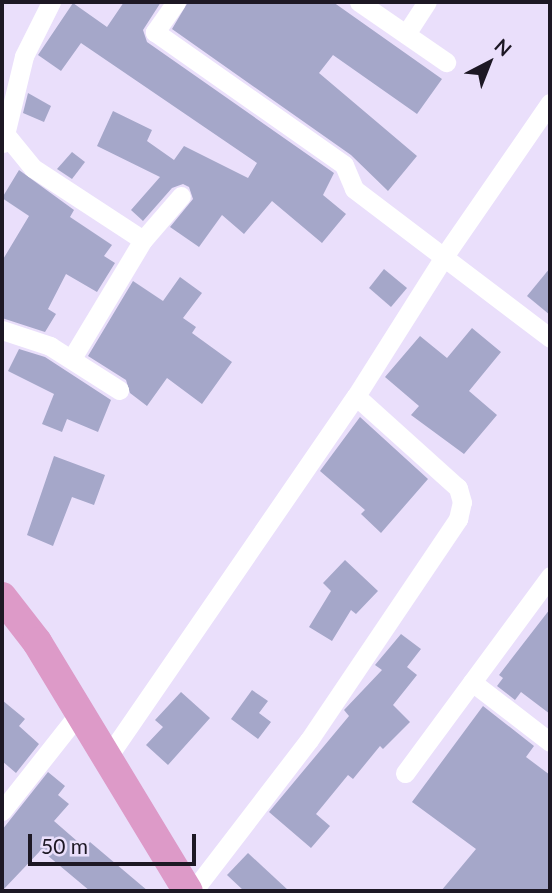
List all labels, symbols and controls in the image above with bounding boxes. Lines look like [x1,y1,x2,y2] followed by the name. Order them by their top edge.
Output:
[454,28,524,98] north arrow
[490,34,517,60] text: N
[32,820,200,864] scale bar
[41,833,88,858] text: 50 m

